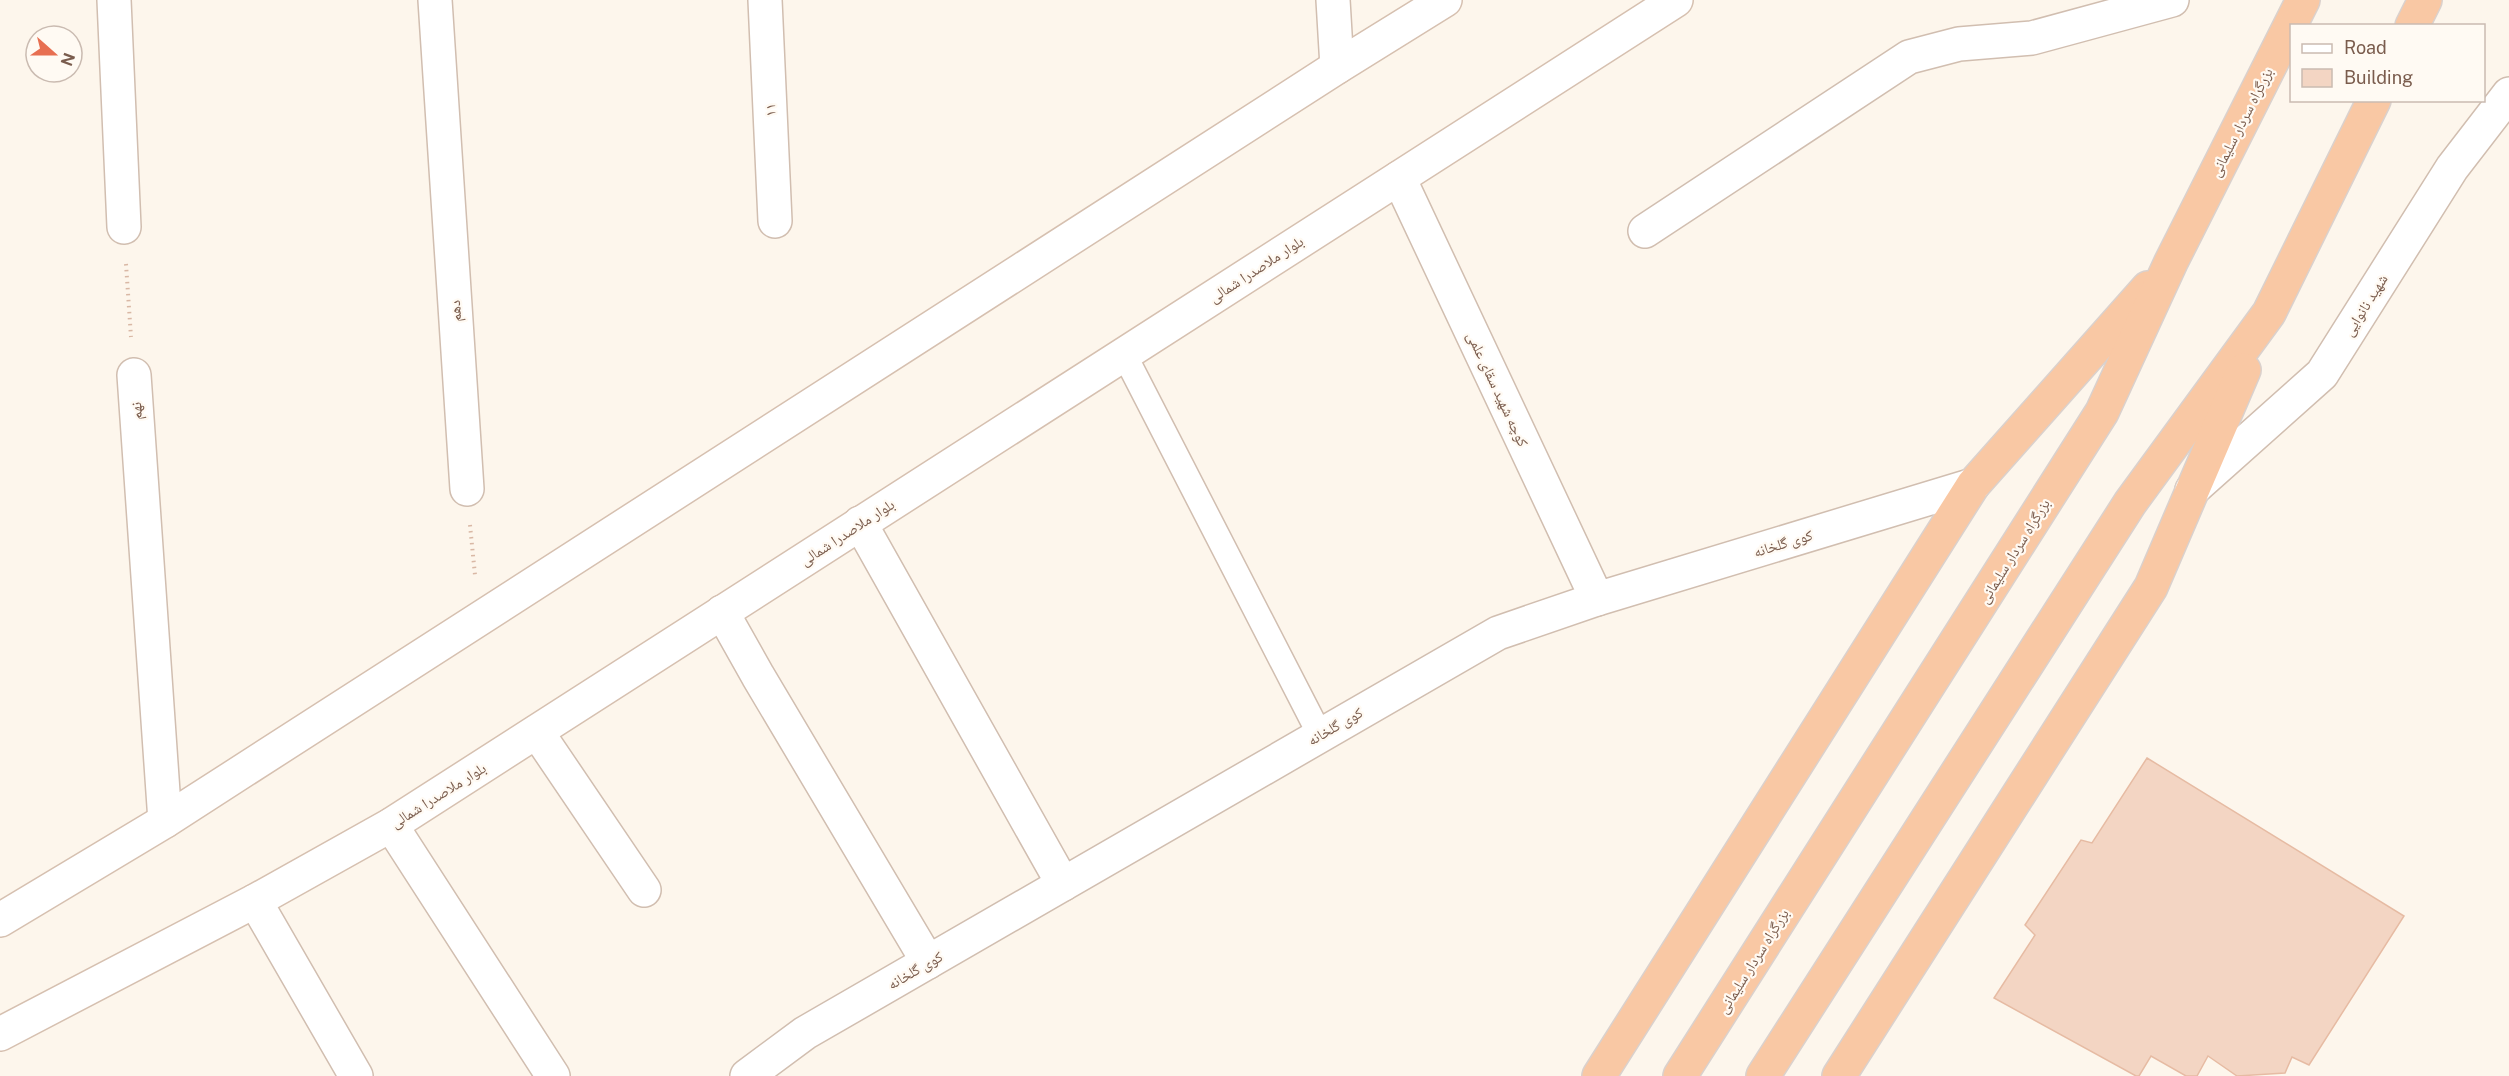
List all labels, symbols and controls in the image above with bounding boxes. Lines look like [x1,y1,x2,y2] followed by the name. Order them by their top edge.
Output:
[24,24,84,84] north arrow
[2290,24,2485,102] legend
[2344,37,2387,58] text: Road
[56,50,79,68] text: N
[2206,65,2278,180] street label: بزرگراه سردار سلیمانی
[2344,67,2413,88] text: Building
[761,103,779,117] street label: ۱۱
[1206,232,1307,308] street label: بلوار ملاصدرا شمالی
[2339,271,2392,340] street label: شهید نانوایی
[446,299,466,322] street label: دهم
[1462,329,1532,450] street label: کوچه شهید سقای علمی
[127,401,147,420] street label: نهم
[797,495,898,571] street label: بلوار ملاصدرا شمالی
[1975,496,2055,607] street label: بزرگراه سردار سلیمانی
[1751,526,1815,562] street label: کوی گلخانه
[1304,703,1367,750] street label: کوی گلخانه
[387,759,490,833] street label: بلوار ملاصدرا شمالی
[1714,906,1794,1017] street label: بزرگراه سردار سلیمانی
[884,947,947,994] street label: کوی گلخانه

